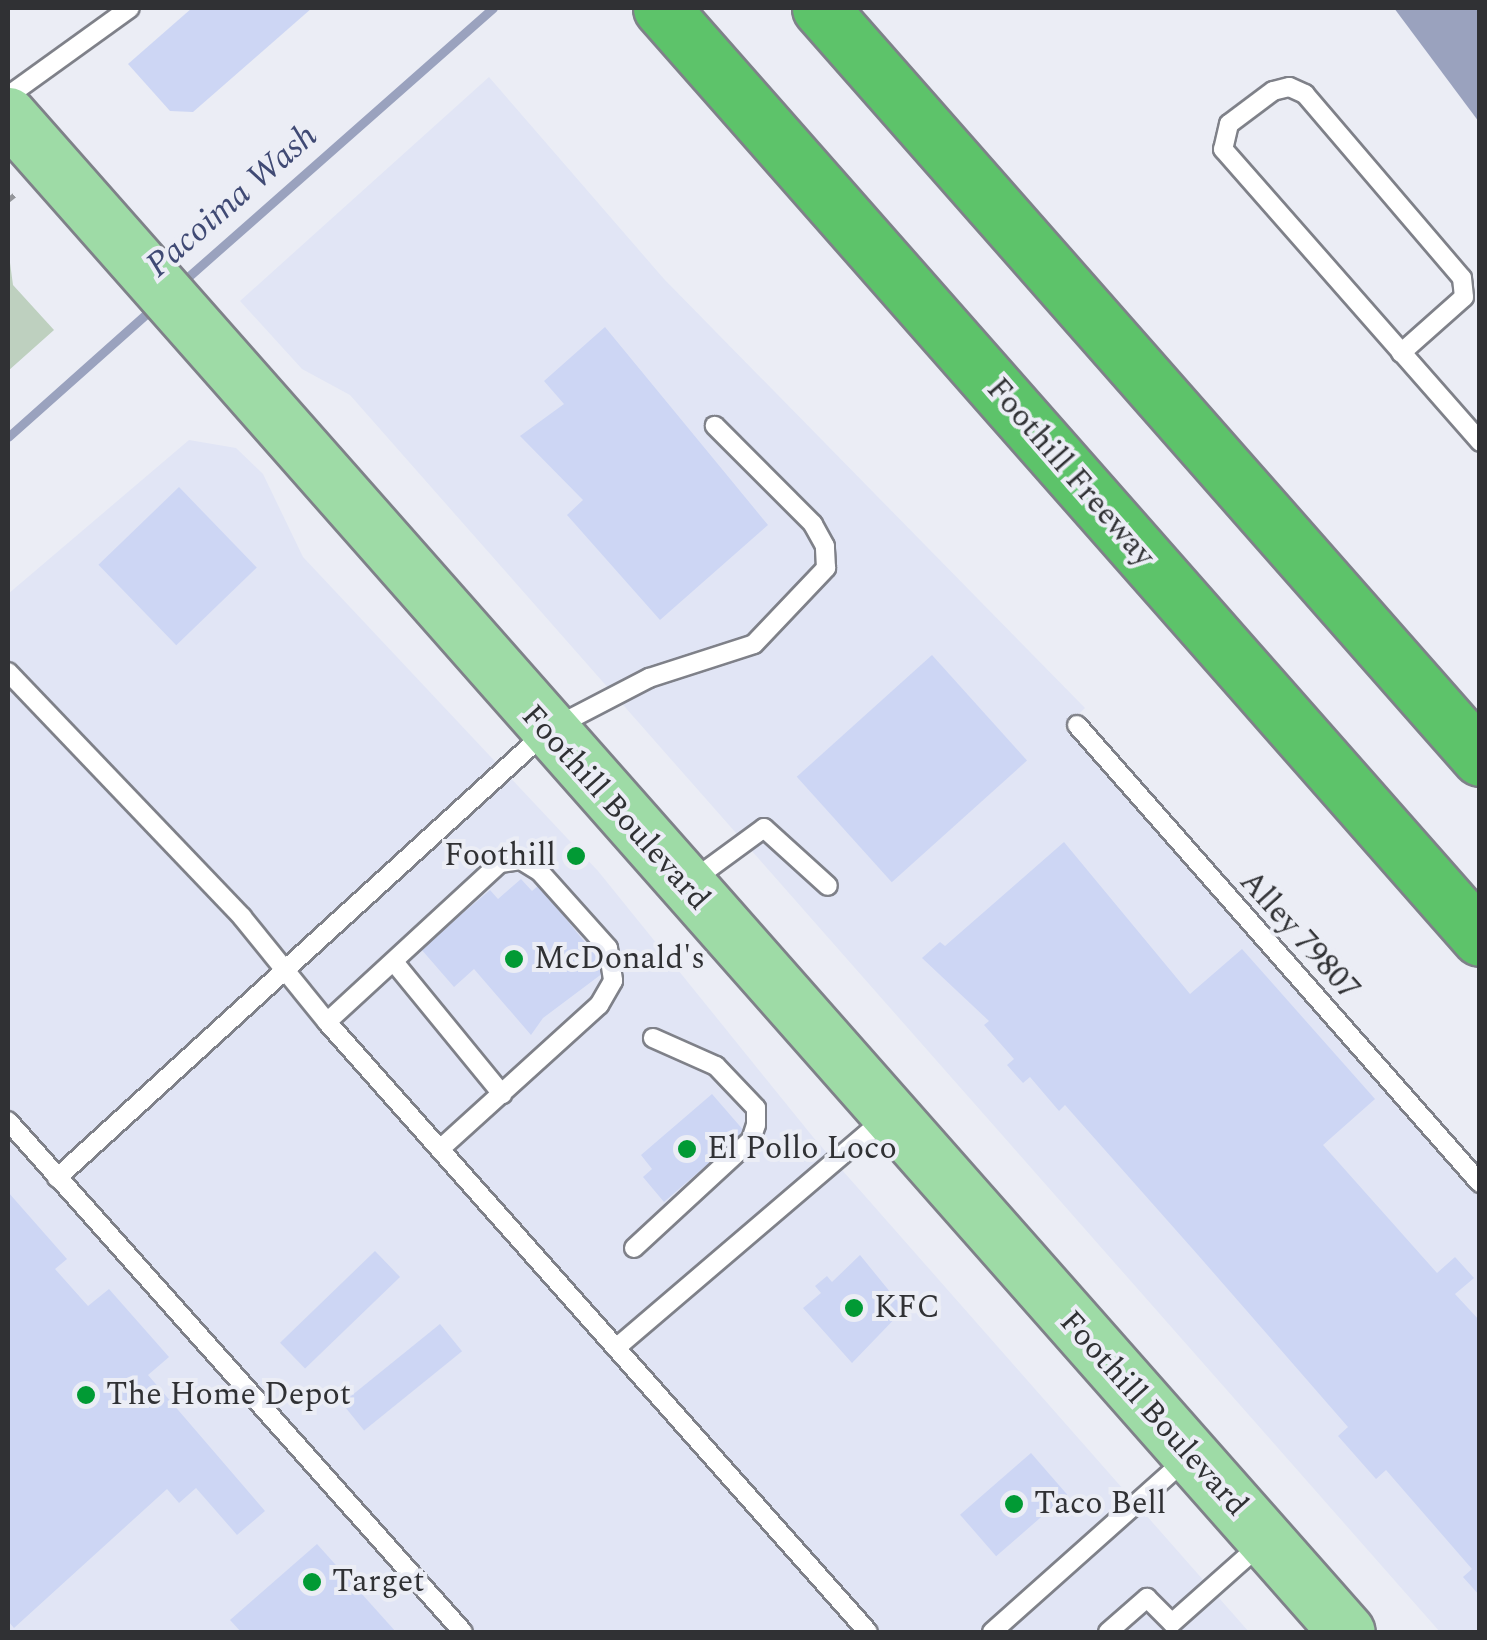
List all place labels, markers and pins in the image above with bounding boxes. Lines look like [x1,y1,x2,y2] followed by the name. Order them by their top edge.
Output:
[444,837,556,875] place label: Foothill
[565,845,587,867] marker: Foothill
[534,940,705,978] place label: McDonald's
[503,948,525,970] marker: McDonald's
[707,1130,897,1168] place label: El Pollo Loco
[676,1138,698,1160] marker: El Pollo Loco
[874,1289,940,1327] place label: KFC
[843,1297,865,1319] marker: KFC
[106,1376,351,1414] place label: The Home Depot
[75,1384,97,1406] marker: The Home Depot
[1034,1485,1166,1523] place label: Taco Bell
[1003,1493,1025,1515] marker: Taco Bell
[332,1563,425,1601] place label: Target
[301,1571,323,1593] marker: Target

